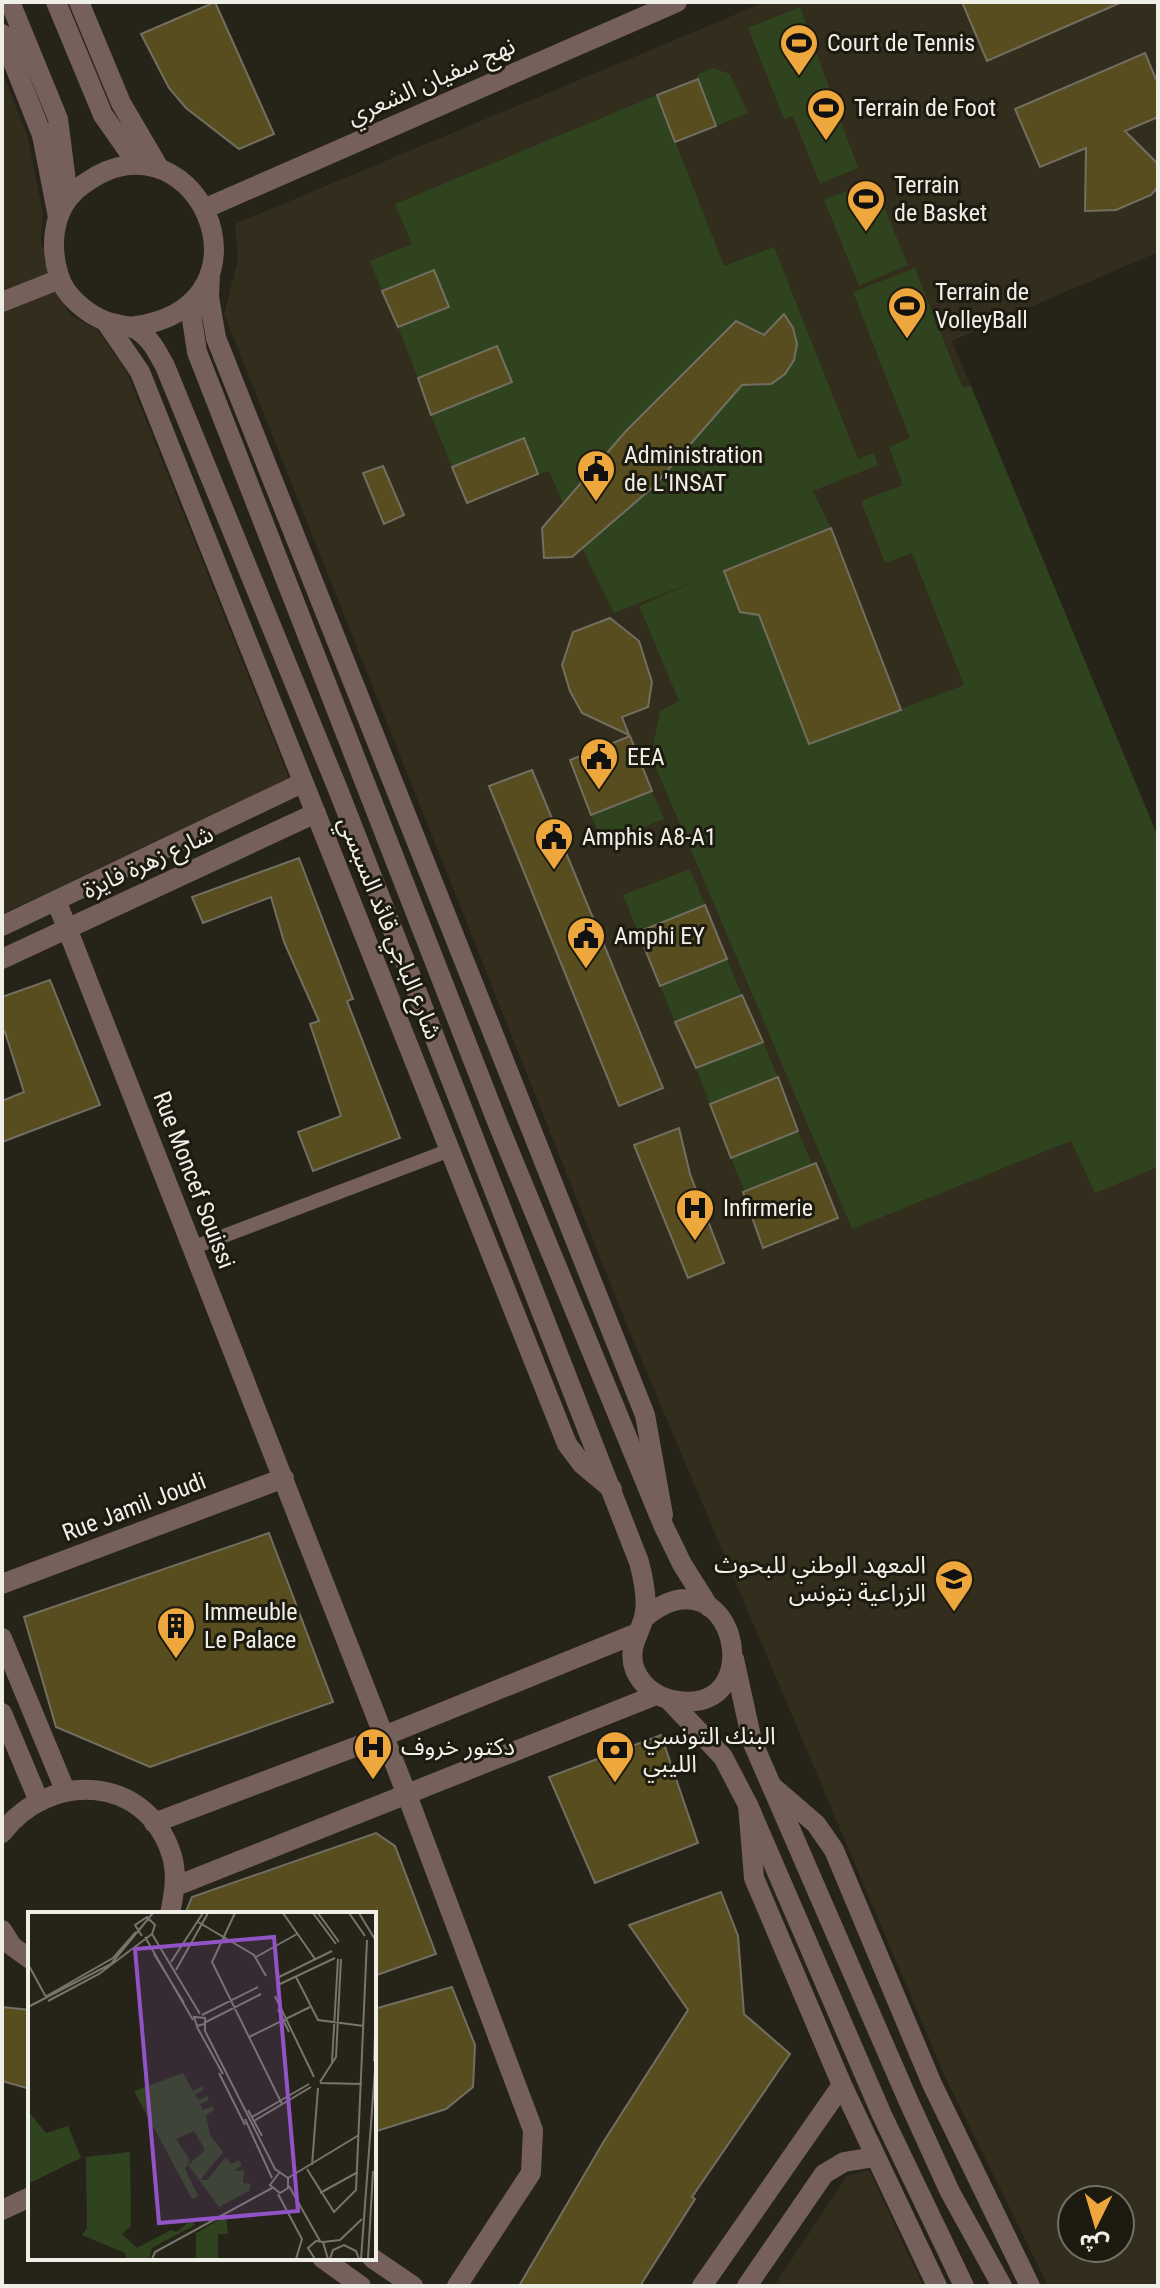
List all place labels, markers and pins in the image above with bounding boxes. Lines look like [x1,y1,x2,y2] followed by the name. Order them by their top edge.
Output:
[778,22,820,77] sports icon: Court de Tennis
[827,29,975,57] place label: Court de Tennis
[805,87,847,142] sports icon: Terrain de Foot
[854,94,996,122] place label: Terrain de Foot
[894,171,987,227] place label: Terrain de Basket
[845,178,887,233] sports icon: Terrain de Basket
[935,278,1029,334] place label: Terrain de VolleyBall
[886,285,928,340] sports icon: Terrain de VolleyBall
[624,441,763,497] place label: Administration de L'INSAT
[575,448,617,503] public building icon: Administration de L'INSAT
[578,736,620,791] public building icon: EEA
[627,743,665,771] place label: EEA
[533,816,575,871] public building icon: Amphis A8-A1
[582,823,717,851] place label: Amphis A8-A1
[565,915,607,970] public building icon: Amphi EY
[614,922,705,950] place label: Amphi EY
[674,1187,716,1242] hospital icon: Infirmerie
[723,1194,813,1222] place label: Infirmerie
[714,1551,926,1607] place label: المعهد الوطني للبحوث الزراعية بتونس
[933,1558,975,1613] school or university icon: المعهد الوطني للبحوث الزراعية بتونس
[204,1598,298,1654] place label: Immeuble Le Palace
[155,1605,197,1660] building icon: Immeuble Le Palace
[643,1722,776,1783] place label: البنك التونسي الليبي
[352,1726,394,1781] hospital icon: دكتور خروف
[594,1729,636,1784] bank icon: البنك التونسي الليبي
[401,1733,515,1761] place label: دكتور خروف

